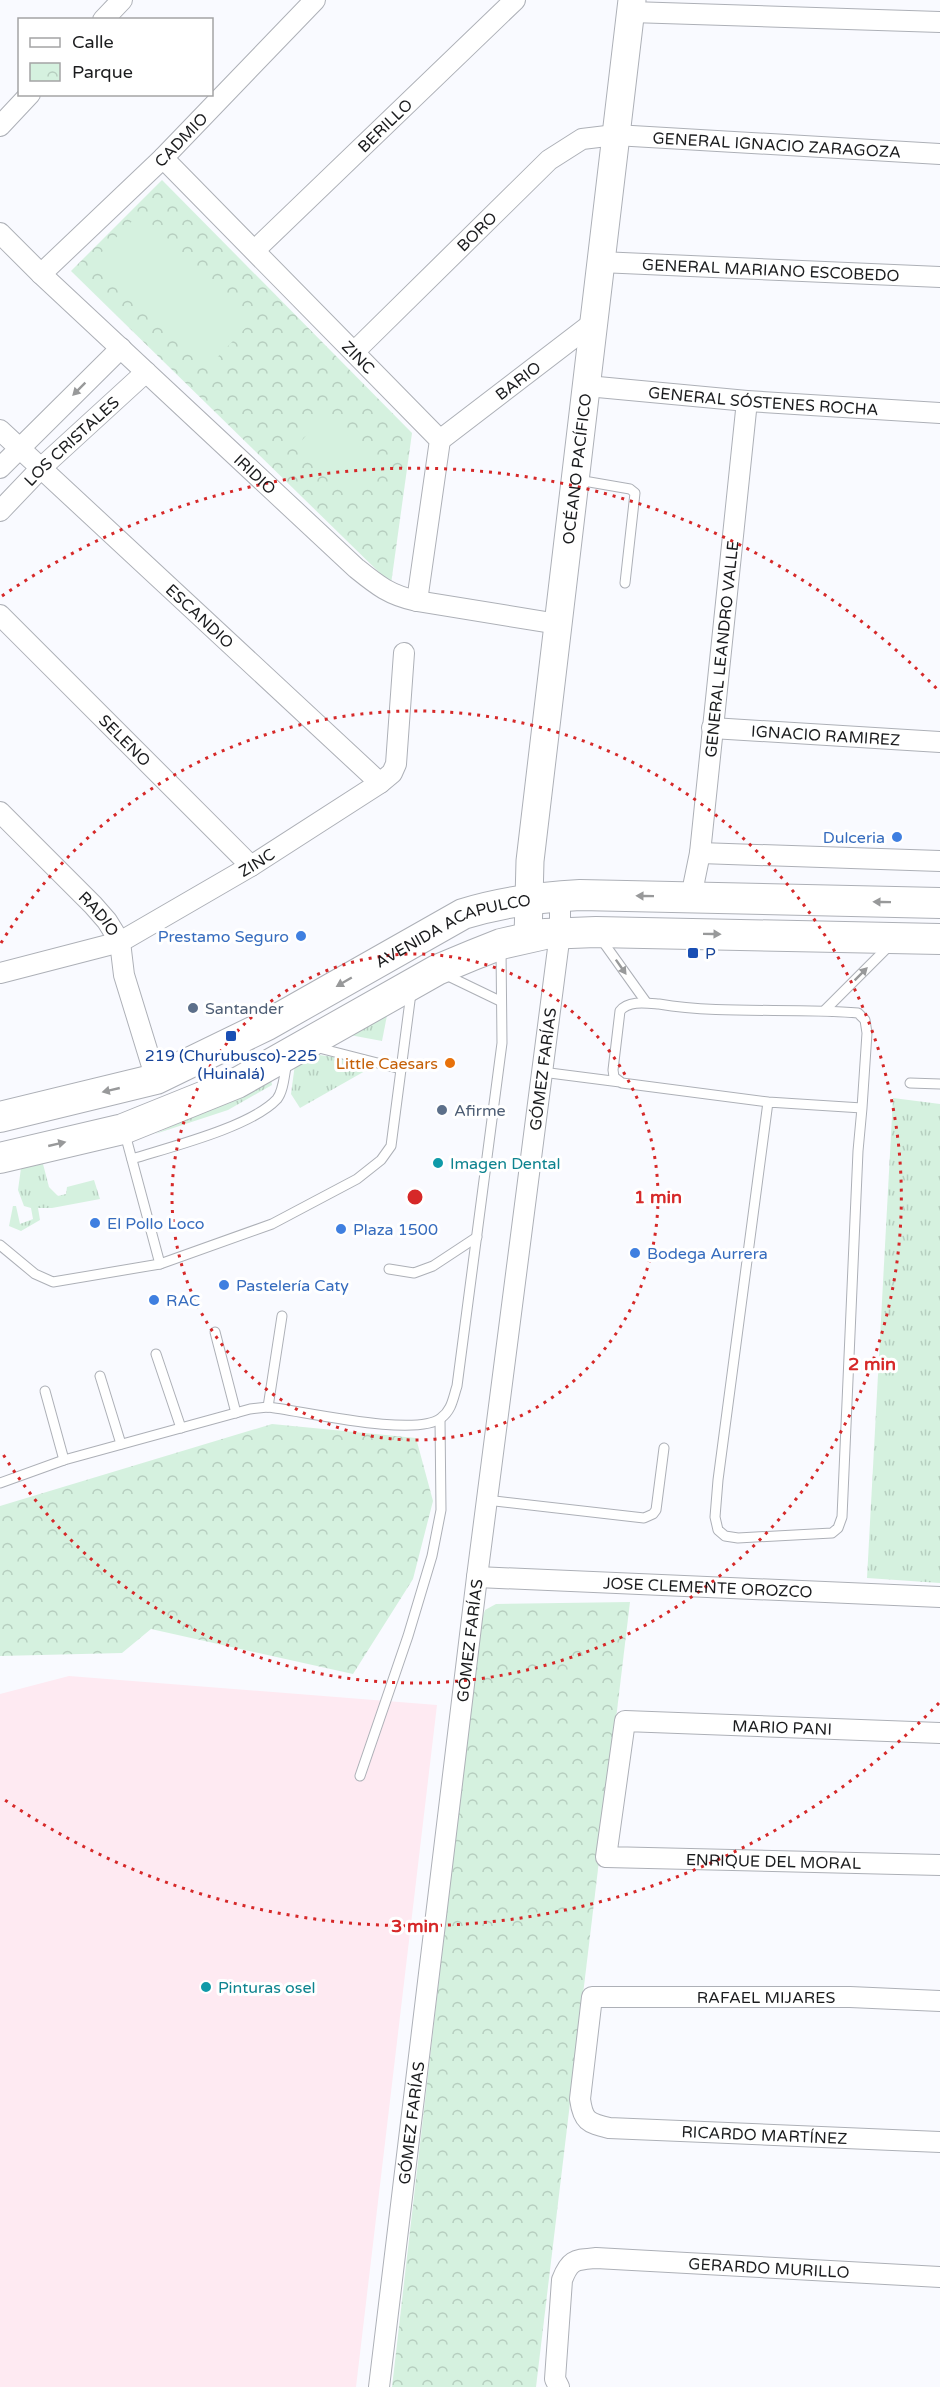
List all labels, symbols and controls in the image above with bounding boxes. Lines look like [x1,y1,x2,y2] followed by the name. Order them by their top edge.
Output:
[18,18,213,96] legend
[72,31,114,53] text: Calle
[72,61,133,83] text: Parque
[354,95,417,157] street label: BERILLO
[151,109,212,172] street label: CADMIO
[652,128,902,163] street label: GENERAL IGNACIO ZARAGOZA
[453,208,502,256] street label: BORO
[642,255,900,286] street label: GENERAL MARIANO ESCOBEDO
[337,337,379,379] street label: ZINC
[492,357,545,405] street label: BARIO
[73,382,87,396] one-way arrow
[647,383,879,420] street label: GENERAL SÓSTENES ROCHA
[559,392,596,545] street label: OCÉANO PACÍFICO
[20,393,124,491] street label: LOS CRISTALES
[229,450,280,499] street label: IRIDIO
[701,540,743,759] street label: GENERAL LEANDRO VALLE
[161,580,237,653] street label: ESCANDIO
[94,711,155,771] street label: SELENO
[751,721,901,751] street label: IGNACIO RAMIREZ
[823,828,885,848] place label: Dulceria
[890,830,904,844] marker: Dulceria
[235,844,279,882] street label: ZINC
[74,887,123,940] street label: RADIO
[372,890,532,973] street label: AVENIDA ACAPULCO
[635,892,654,901] one-way arrow
[872,897,891,906] one-way arrow
[158,927,289,947] place label: Prestamo Seguro
[294,929,308,943] marker: Prestamo Seguro
[702,929,721,939] one-way arrow
[705,944,716,964] place label: P
[686,946,700,960] marker: P
[615,959,626,975] one-way arrow
[853,968,867,982] one-way arrow
[335,977,352,987] one-way arrow
[205,999,284,1019] place label: Santander
[186,1001,200,1015] marker: Santander
[526,1006,561,1132] street label: GÓMEZ FARÍAS
[224,1029,238,1043] marker: 219 (Churubusco)-225 (Huinalá)
[145,1046,317,1084] place label: 219 (Churubusco)-225 (Huinalá)
[336,1054,438,1074] place label: Little Caesars
[443,1056,457,1070] marker: Little Caesars
[102,1086,120,1096] one-way arrow
[454,1101,506,1121] place label: Afirme
[435,1103,449,1117] marker: Afirme
[48,1139,66,1149] one-way arrow
[450,1154,561,1174] place label: Imagen Dental
[431,1156,445,1170] marker: Imagen Dental
[634,1186,682,1208] text: 1 min
[405,1187,425,1207] centre of rings
[107,1214,205,1234] place label: El Pollo Loco
[88,1216,102,1230] marker: El Pollo Loco
[353,1220,438,1240] place label: Plaza 1500
[334,1222,348,1236] marker: Plaza 1500
[647,1244,768,1264] place label: Bodega Aurrera
[628,1246,642,1260] marker: Bodega Aurrera
[236,1276,349,1296] place label: Pastelería Caty
[217,1278,231,1292] marker: Pastelería Caty
[166,1291,200,1311] place label: RAC
[147,1293,161,1307] marker: RAC
[848,1353,896,1375] text: 2 min
[603,1573,813,1602] street label: JOSE CLEMENTE OROZCO
[453,1578,488,1703] street label: GÓMEZ FARÍAS
[732,1716,832,1740] street label: MARIO PANI
[686,1850,861,1874] street label: ENRIQUE DEL MORAL
[391,1915,439,1937] text: 3 min
[218,1978,315,1998] place label: Pinturas osel
[199,1980,213,1994] marker: Pinturas osel
[697,1988,835,2008] street label: RAFAEL MIJARES
[395,2060,429,2186] street label: GÓMEZ FARÍAS
[681,2122,848,2149] street label: RICARDO MARTÍNEZ
[688,2254,850,2283] street label: GERARDO MURILLO

